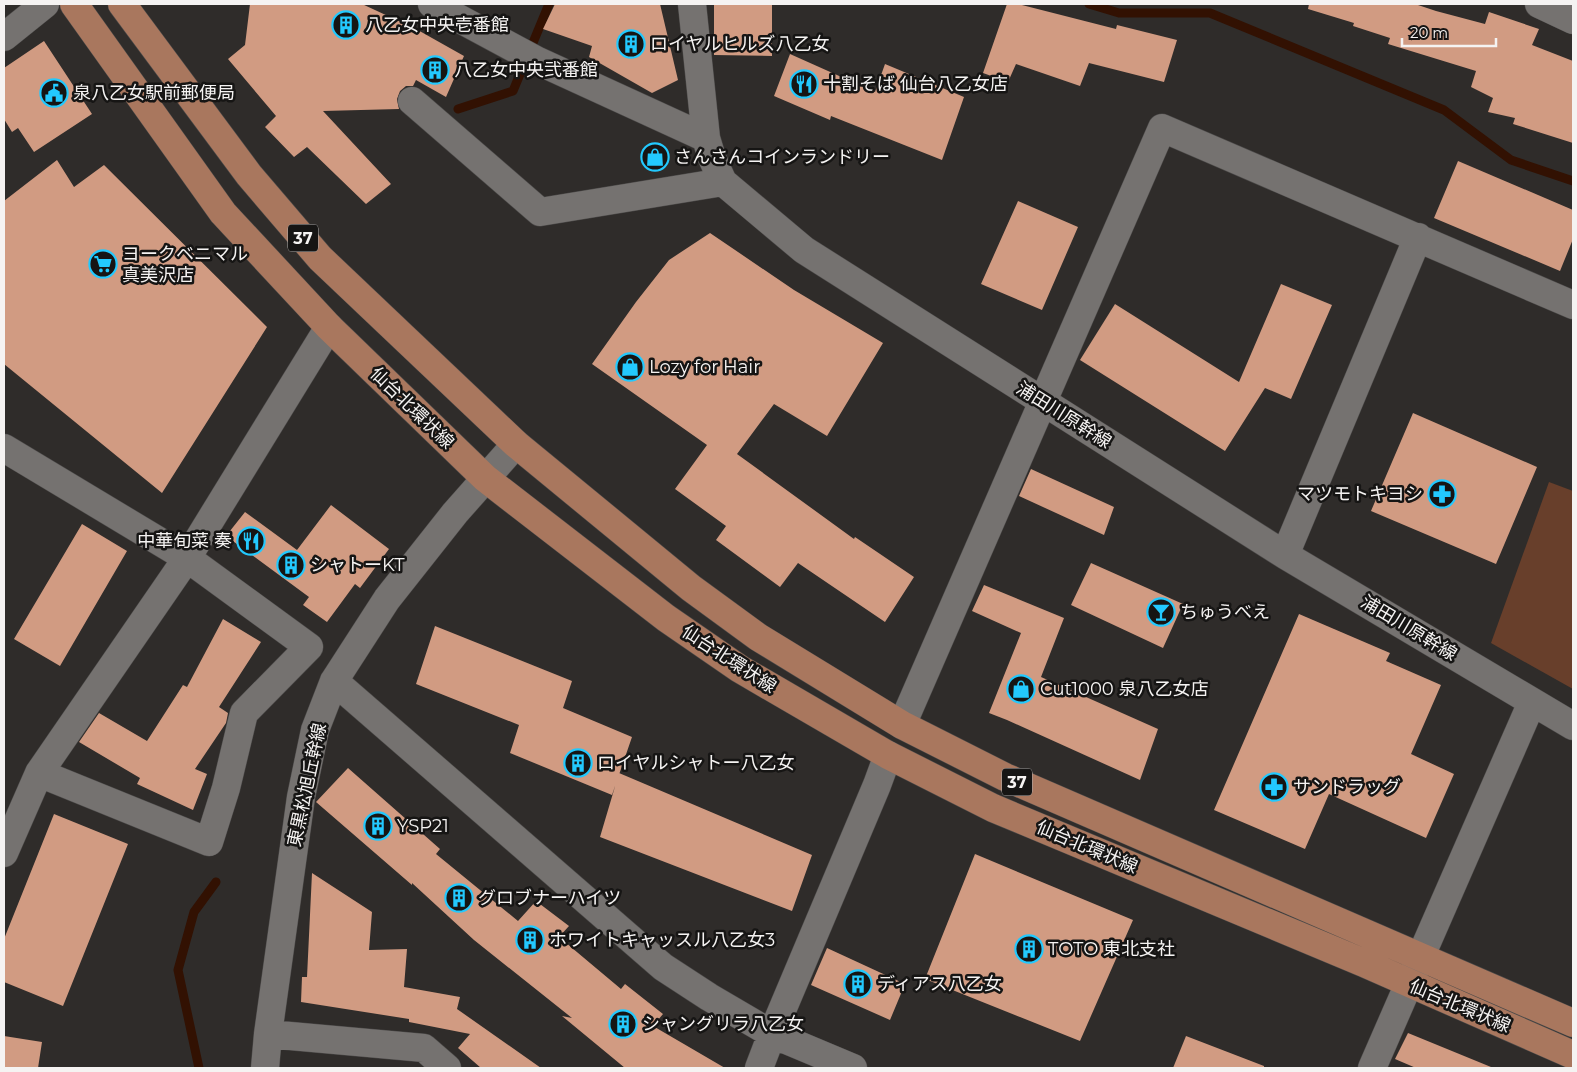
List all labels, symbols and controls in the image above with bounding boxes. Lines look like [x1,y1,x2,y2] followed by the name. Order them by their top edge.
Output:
[331,10,361,40] building icon: 八乙女中央壱番館
[365,14,509,36] place label: 八乙女中央壱番館
[1402,15,1496,47] scale bar
[1410,23,1448,42] text: 20 m
[616,29,646,59] building icon: ロイヤルヒルズ八乙女
[650,33,829,55] place label: ロイヤルヒルズ八乙女
[420,55,450,85] building icon: 八乙女中央弐番館
[454,59,598,81] place label: 八乙女中央弐番館
[789,69,819,99] restaurant icon: 十割そば 仙台八乙女店
[823,73,1008,95] place label: 十割そば 仙台八乙女店
[39,78,69,108] public building icon: 泉八乙女駅前郵便局
[73,82,235,104] place label: 泉八乙女駅前郵便局
[640,142,670,172] shop icon: さんさんコインランドリー
[674,146,890,168] place label: さんさんコインランドリー
[288,224,318,252] road number: 37
[122,243,248,286] place label: ヨークベニマル 真美沢店
[88,249,118,279] supermarket icon: ヨークベニマル 真美沢店
[615,352,645,382] shop icon: Lozy for Hair
[649,356,760,378] place label: Lozy for Hair
[366,363,458,453] street label: 仙台北環状線
[1012,377,1116,453] street label: 浦田川原幹線
[1427,479,1457,509] pharmacy icon: マツモトキヨシ
[1297,483,1423,505] place label: マツモトキヨシ
[236,526,266,556] restaurant icon: 中華旬菜 奏
[137,530,232,552] place label: 中華旬菜 奏
[276,550,306,580] building icon: シャトーKT
[310,554,405,576] place label: シャトーKT
[1357,591,1461,665] street label: 浦田川原幹線
[1146,597,1176,627] bar icon: ちゅうべえ
[1180,601,1270,623] place label: ちゅうべえ
[678,620,780,698] street label: 仙台北環状線
[1006,674,1036,704] shop icon: Cut1000 泉八乙女店
[1040,678,1208,700] place label: Cut1000 泉八乙女店
[283,721,331,849] street label: 東黒松旭丘幹線
[563,748,593,778] building icon: ロイヤルシャトー八乙女
[597,752,794,774] place label: ロイヤルシャトー八乙女
[1002,769,1032,796] road number: 37
[1259,772,1289,802] pharmacy icon: サンドラッグ
[1293,776,1401,798] place label: サンドラッグ
[363,811,393,841] building icon: YSP21
[397,815,449,837] place label: YSP21
[1033,816,1141,878] street label: 仙台北環状線
[444,883,474,913] building icon: グロブナーハイツ
[478,887,621,909] place label: グロブナーハイツ
[515,925,545,955] building icon: ホワイトキャッスル八乙女3
[549,929,775,951] place label: ホワイトキャッスル八乙女3
[1014,934,1044,964] building icon: TOTO 東北支社
[1048,938,1175,960] place label: TOTO 東北支社
[843,969,873,999] building icon: ディアス八乙女
[877,973,1002,995] place label: ディアス八乙女
[1406,975,1514,1037] street label: 仙台北環状線
[608,1009,638,1039] building icon: シャングリラ八乙女
[642,1013,804,1035] place label: シャングリラ八乙女

